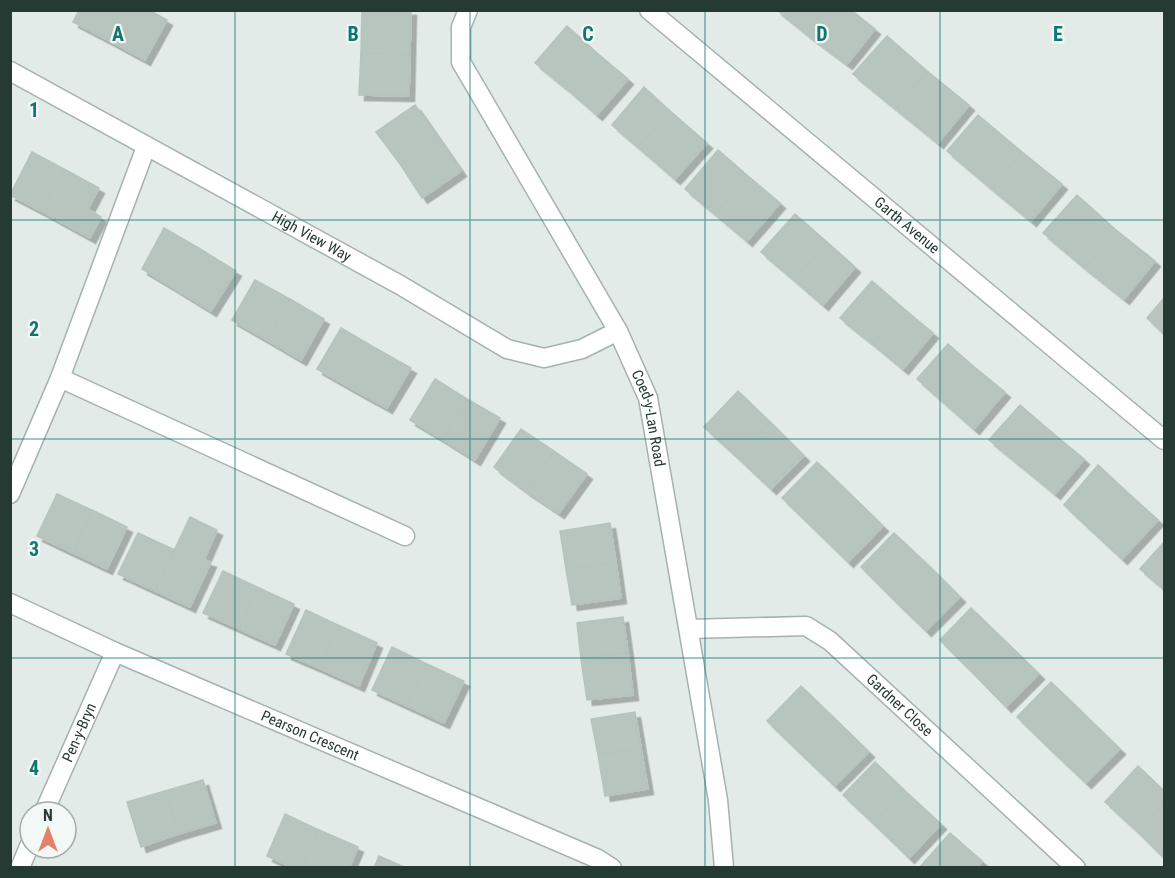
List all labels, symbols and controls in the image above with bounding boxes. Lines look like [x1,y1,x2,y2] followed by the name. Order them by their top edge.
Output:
[112,22,124,46] text: A
[347,22,359,46] text: B
[582,22,594,46] text: C
[816,22,828,46] text: D
[1053,22,1063,46] text: E
[29,98,39,122] text: 1
[871,193,943,258] street label: Garth Avenue
[269,208,354,265] street label: High View Way
[29,317,39,341] text: 2
[628,367,669,468] street label: Coed-y-Lan Road
[29,537,39,561] text: 3
[863,670,936,740] street label: Gardner Close
[58,700,100,765] street label: Pen-y-Bryn
[258,707,362,764] street label: Pearson Crescent
[29,756,39,780] text: 4
[18,800,78,860] north arrow
[43,806,53,825] text: N

